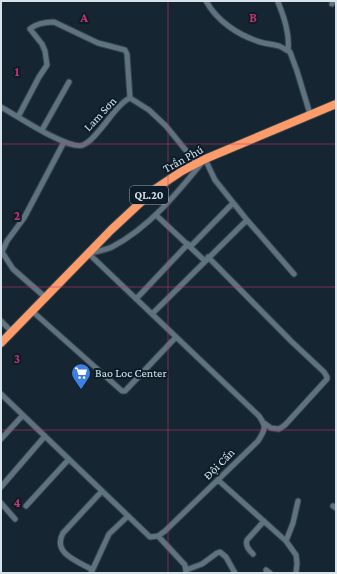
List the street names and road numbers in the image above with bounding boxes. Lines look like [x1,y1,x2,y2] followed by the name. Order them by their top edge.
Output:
[81,94,120,134] street label: Lam Sơn
[161,142,206,176] street label: Trần Phú
[130,186,168,204] road number: QL.20
[200,445,238,483] street label: Đội Cấn

